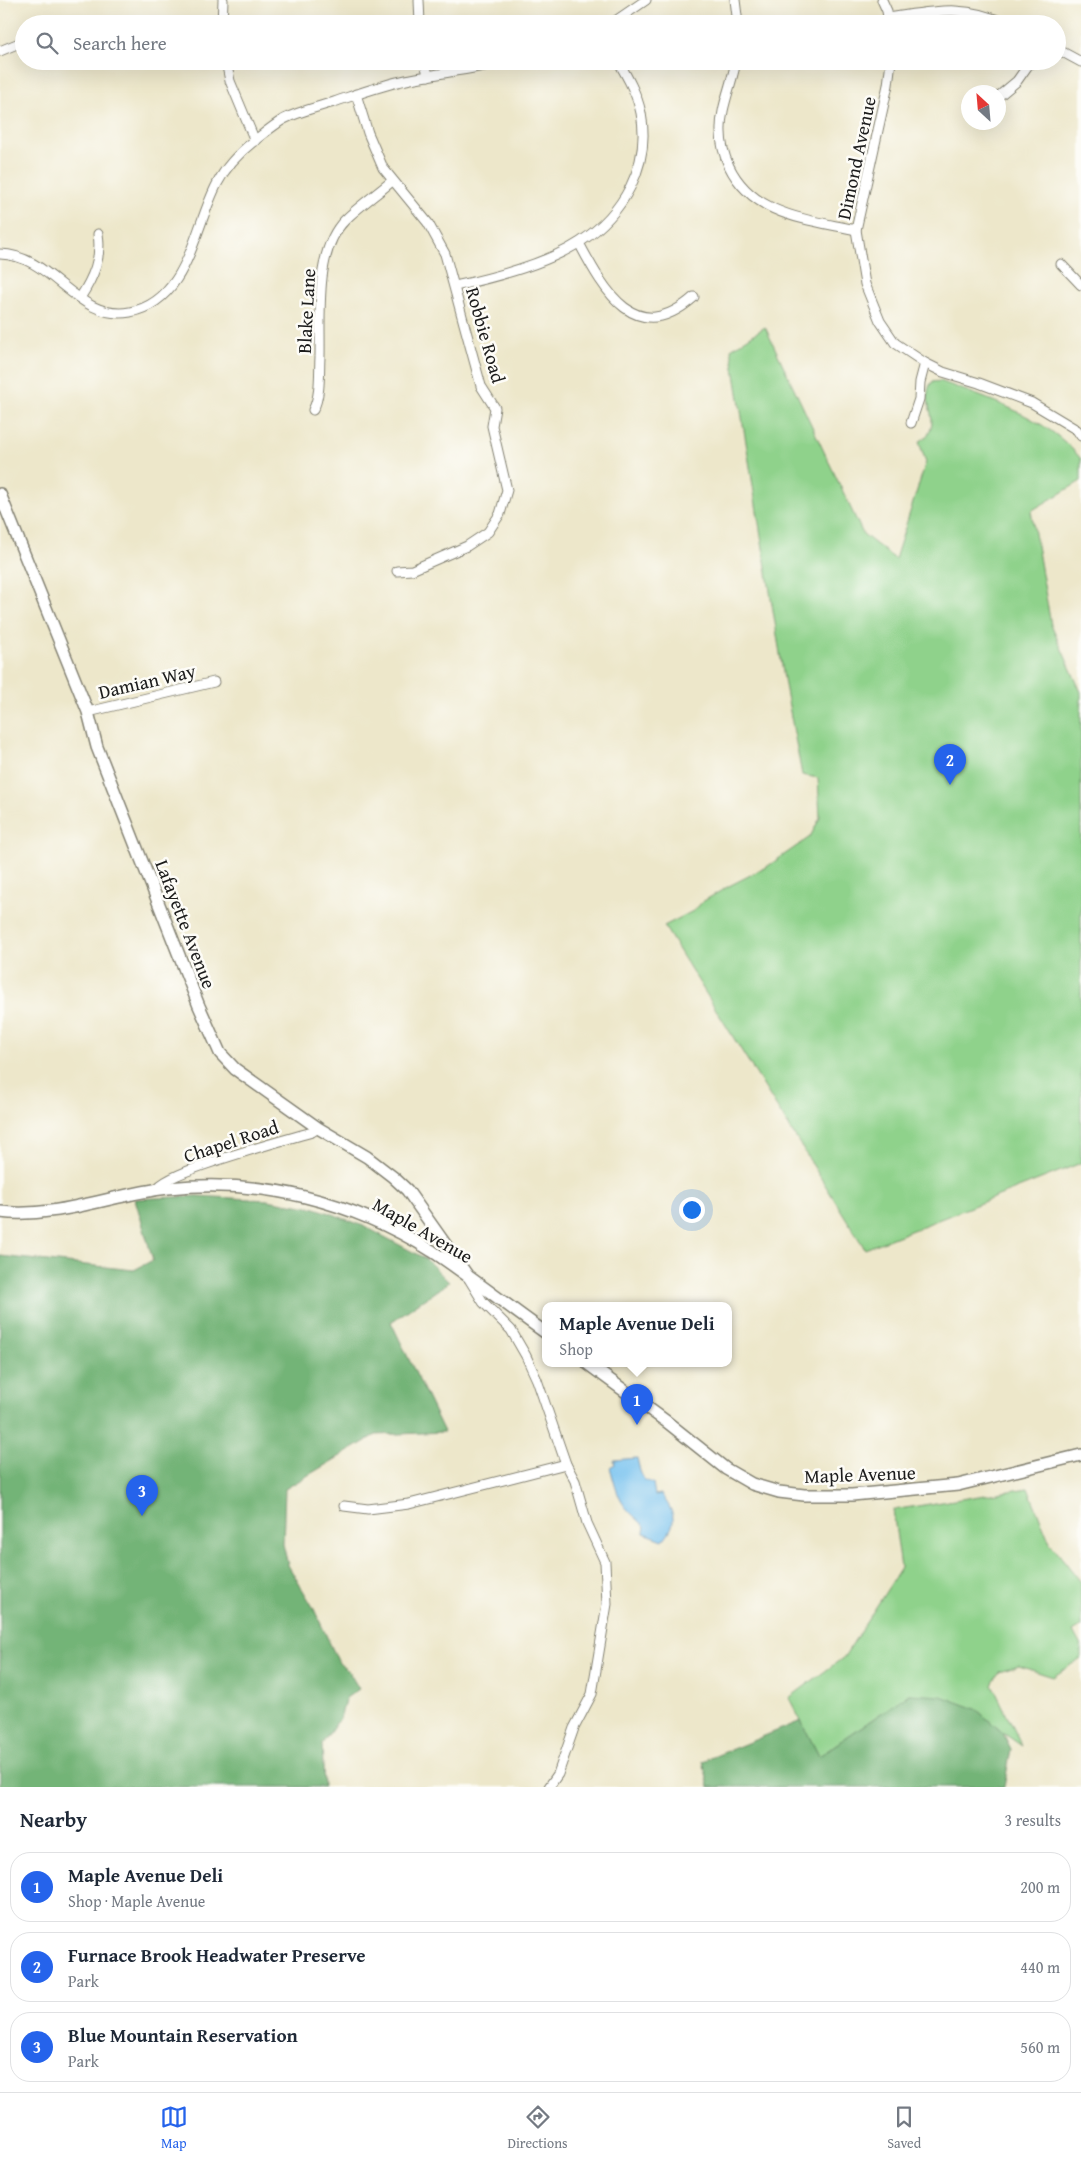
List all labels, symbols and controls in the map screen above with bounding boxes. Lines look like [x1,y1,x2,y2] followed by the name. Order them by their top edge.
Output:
[15,15,1066,70] search box
[33,29,61,57] icon: search
[73,29,167,57] text: Search here
[961,85,1006,130] north arrow
[829,94,883,222] street label: Dimond Avenue
[290,268,322,354] street label: Blake Lane
[459,284,513,387] street label: Robbie Road
[96,656,199,706] street label: Damian Way
[934,744,966,785] pin: 2
[149,855,224,993] street label: Lafayette Avenue
[180,1112,283,1170] street label: Chapel Road
[368,1190,478,1270] street label: Maple Avenue
[679,1197,705,1223] your location
[542,1302,732,1367] popup
[559,1309,715,1337] text: Maple Avenue Deli
[559,1337,593,1361] text: Shop
[621,1384,653,1425] pin: 1
[804,1458,916,1490] street label: Maple Avenue
[126,1475,158,1516] pin: 3
[20,1804,87,1835] text: Nearby
[1004,1808,1061,1832] text: 3 results
[68,1861,223,1889] text: Maple Avenue Deli
[33,1875,41,1899] text: 1
[1020,1875,1060,1899] text: 200 m
[68,1889,205,1913] text: Shop · Maple Avenue
[68,1941,366,1969] text: Furnace Brook Headwater Preserve
[33,1955,41,1979] text: 2
[1020,1955,1060,1979] text: 440 m
[68,1969,99,1993] text: Park
[68,2021,298,2049] text: Blue Mountain Reservation
[33,2035,41,2059] text: 3
[1020,2035,1060,2059] text: 560 m
[68,2049,99,2073] text: Park
[160,2103,188,2153] tab: Map
[507,2103,568,2153] tab: Directions
[887,2103,921,2153] tab: Saved

